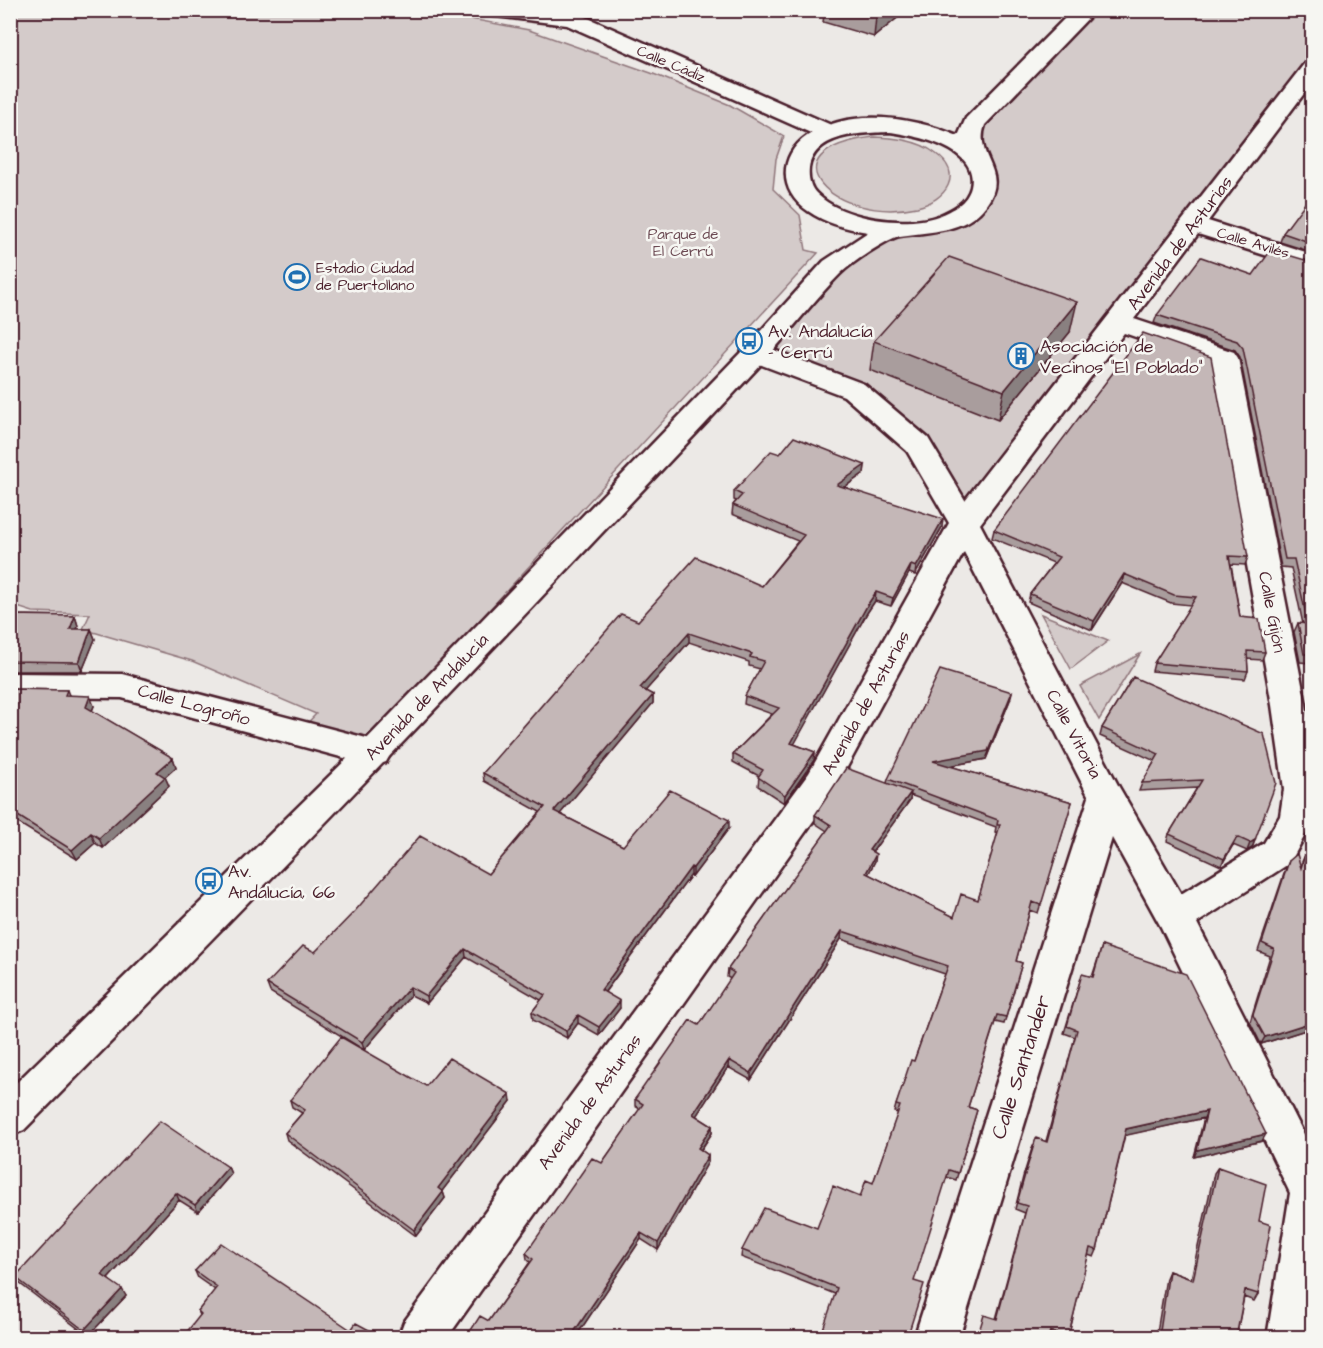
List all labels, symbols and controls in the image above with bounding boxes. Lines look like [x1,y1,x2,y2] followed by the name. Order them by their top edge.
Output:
[633,40,709,88] street label: Calle Cádiz
[1121,171,1239,315] street label: Avenida de Asturias
[1214,222,1292,264] street label: Calle Avilés
[648,224,718,262] park label: Parque de El Cerrú
[316,258,415,296] place label: Estadio Ciudad de Puertollano
[282,262,312,292] sports icon: Estadio Ciudad de Puertollano
[768,319,873,365] place label: Av. Andalucía - Cerrú
[734,326,764,356] bus stop icon: Av. Andalucía - Cerrú
[1040,334,1203,380] place label: Asociación de Vecinos "El Poblado"
[1006,341,1036,371] building icon: Asociación de Vecinos "El Poblado"
[1252,569,1292,655] street label: Calle Gijón
[816,626,916,780] street label: Avenida de Asturias
[360,628,494,766] street label: Avenida de Andalucía
[135,678,253,733] street label: Calle Logroño
[1040,685,1108,783] street label: Calle Vitoria
[228,859,335,905] place label: Av. Andalucía, 66
[194,866,224,896] bus stop icon: Av. Andalucía, 66
[984,991,1058,1143] street label: Calle Santander
[532,1029,648,1175] street label: Avenida de Asturias

